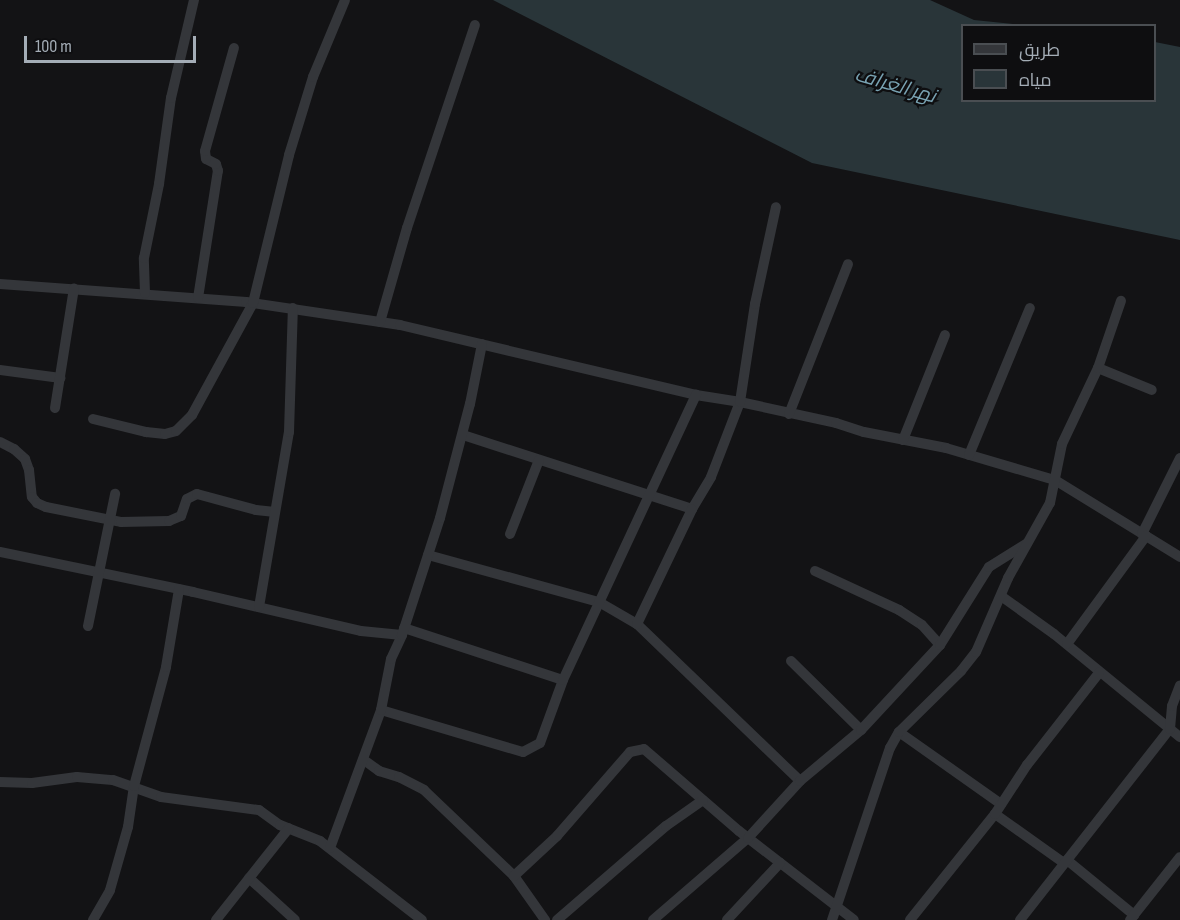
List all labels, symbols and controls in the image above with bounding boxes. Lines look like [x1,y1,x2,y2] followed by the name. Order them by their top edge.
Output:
[27,24,200,62] scale bar
[961,24,1156,102] legend
[35,36,72,57] text: 100 m
[1019,40,1060,61] text: طريق
[852,63,938,109] water label: نهر الغراف
[1019,70,1052,91] text: مياه

